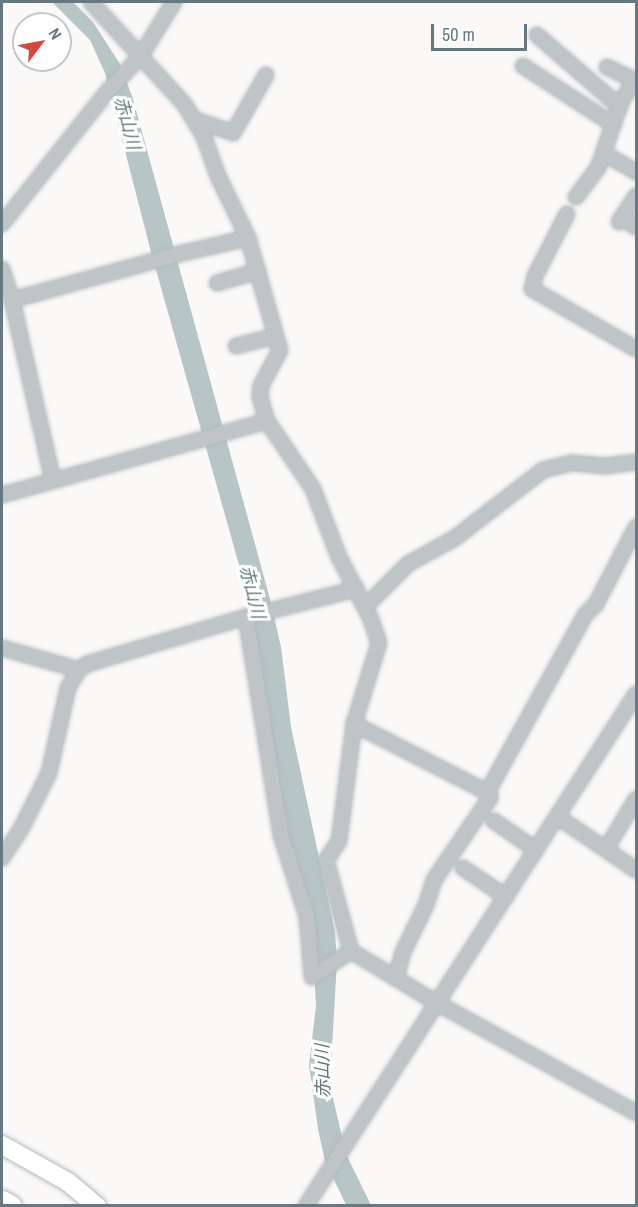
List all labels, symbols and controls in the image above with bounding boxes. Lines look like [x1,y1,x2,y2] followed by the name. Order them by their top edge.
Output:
[12,12,72,72] north arrow
[434,12,530,50] scale bar
[442,22,475,47] text: 50 m
[44,24,67,43] text: N
[110,94,144,152] water label: 赤山川
[235,563,269,621] water label: 赤山川
[312,1044,334,1098] water label: 赤山川

